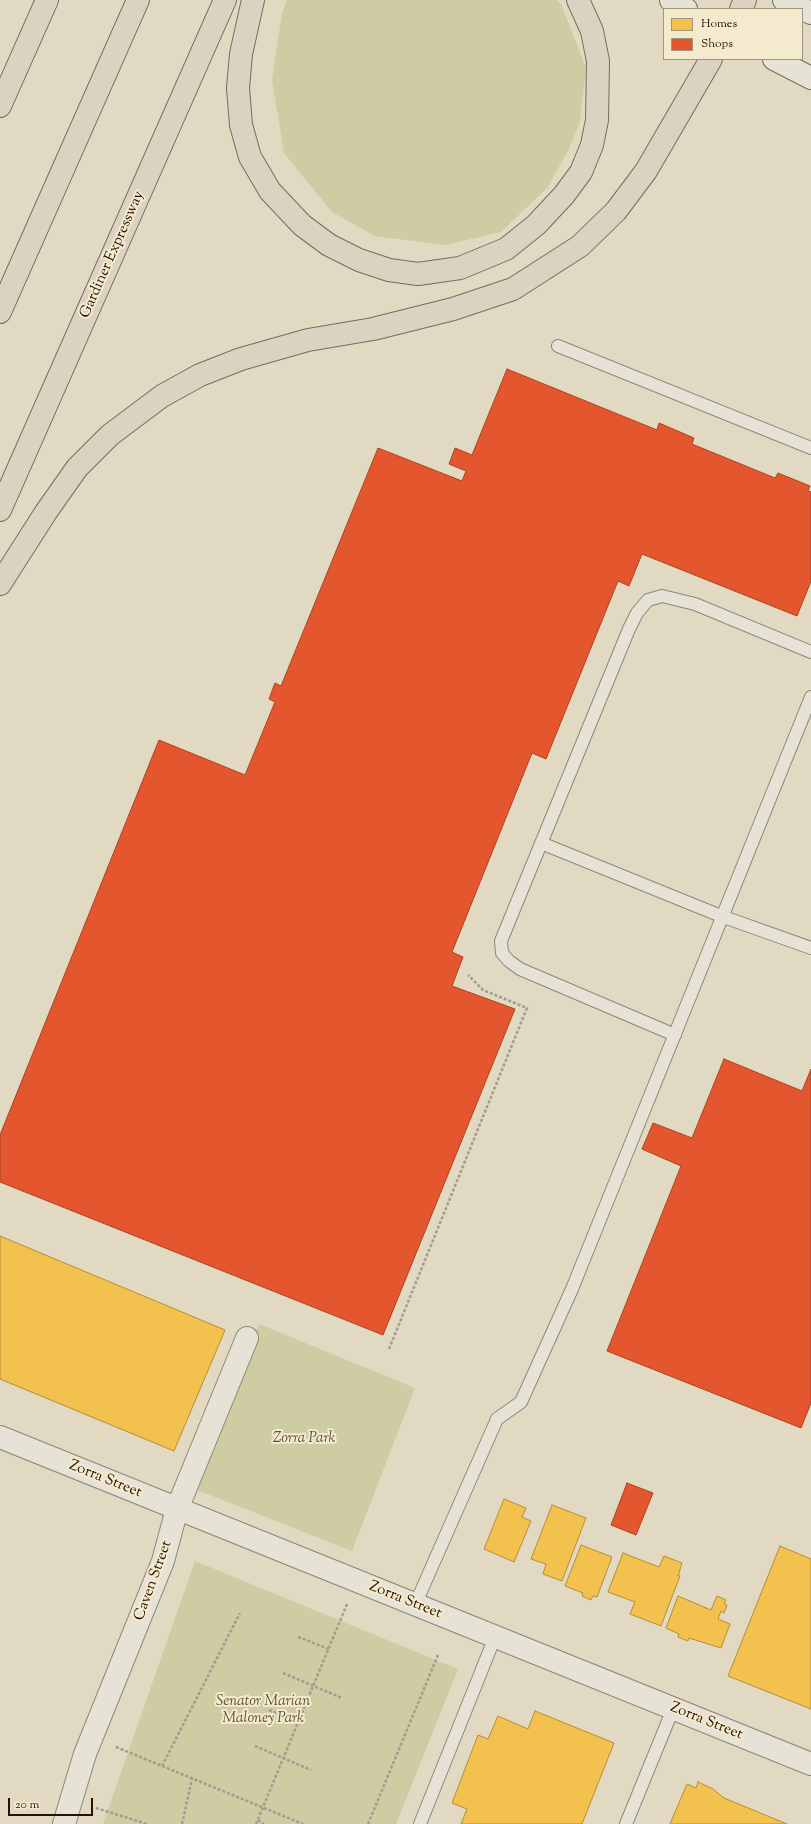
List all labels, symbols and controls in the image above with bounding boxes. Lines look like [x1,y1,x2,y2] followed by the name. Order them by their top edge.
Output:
[663,8,803,60] legend
[701,15,737,33] text: Homes
[701,35,733,53] text: Shops
[77,189,149,321] street label: Gardiner Expressway
[273,1430,335,1448] park label: Zorra Park
[66,1457,144,1503] street label: Zorra Street
[131,1539,177,1623] street label: Caven Street
[366,1578,444,1624] street label: Zorra Street
[216,1693,310,1728] park label: Senator Marian Maloney Park
[667,1699,745,1745] street label: Zorra Street
[10,1790,95,1816] scale bar
[15,1796,39,1814] text: 20 m

